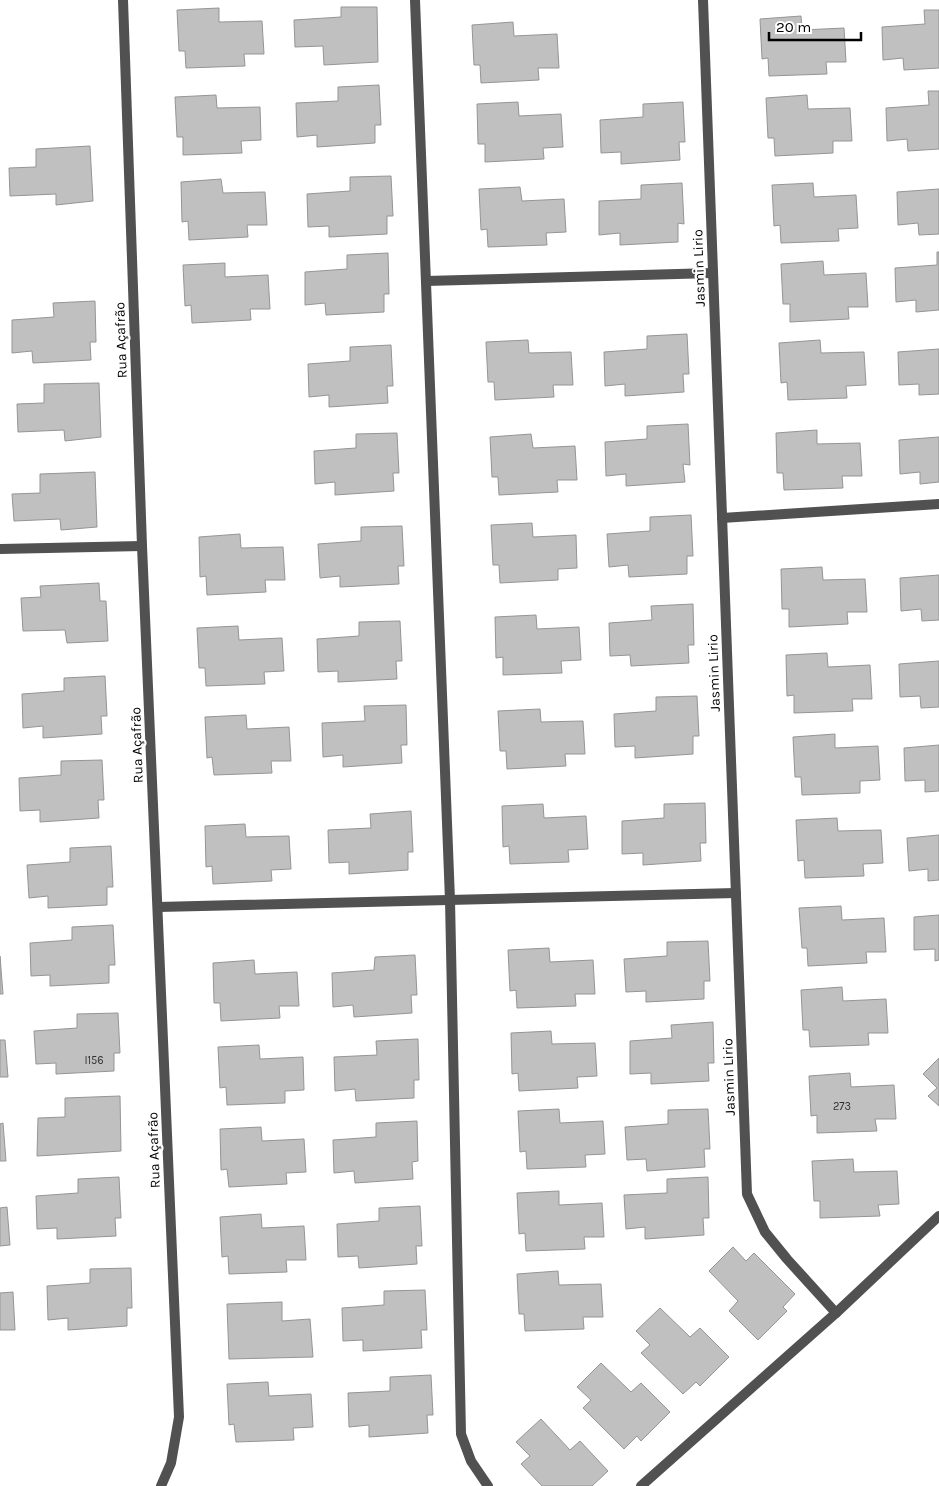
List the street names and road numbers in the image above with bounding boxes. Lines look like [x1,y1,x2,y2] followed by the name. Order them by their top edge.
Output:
[689,229,709,307] street label: Jasmin Lirio
[111,302,131,378] street label: Rua Açafrão
[704,634,724,712] street label: Jasmin Lirio
[127,707,147,783] street label: Rua Açafrão
[719,1038,739,1116] street label: Jasmin Lirio
[144,1112,164,1188] street label: Rua Açafrão

